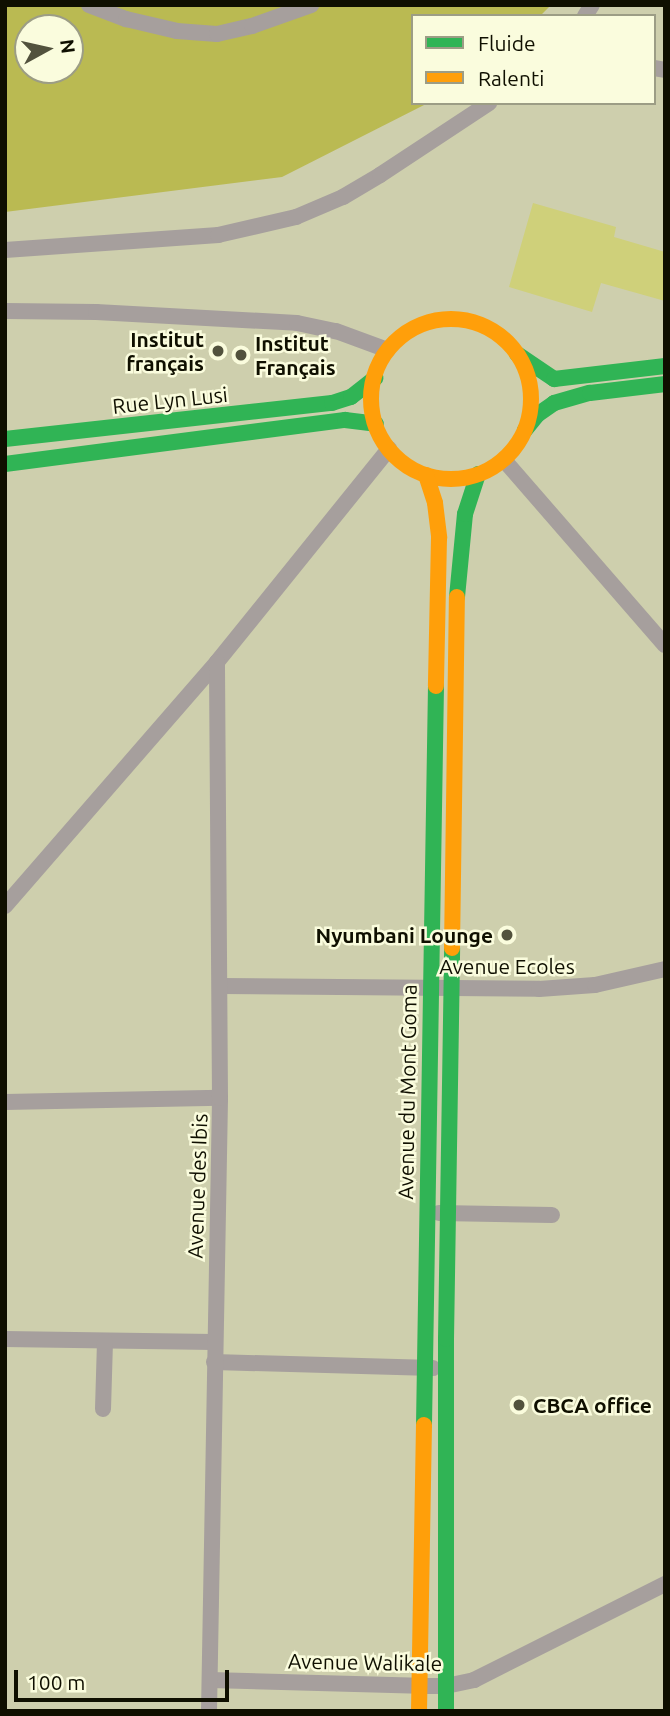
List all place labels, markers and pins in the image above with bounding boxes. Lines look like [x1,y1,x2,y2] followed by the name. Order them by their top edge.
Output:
[126,326,204,376] place label: Institut français
[255,330,336,380] place label: Institut Français
[210,343,226,359] marker: Institut français
[233,347,249,363] marker: Institut Français
[315,922,493,948] place label: Nyumbani Lounge
[499,927,515,943] marker: Nyumbani Lounge
[533,1392,652,1418] place label: CBCA office
[511,1397,527,1413] marker: CBCA office

